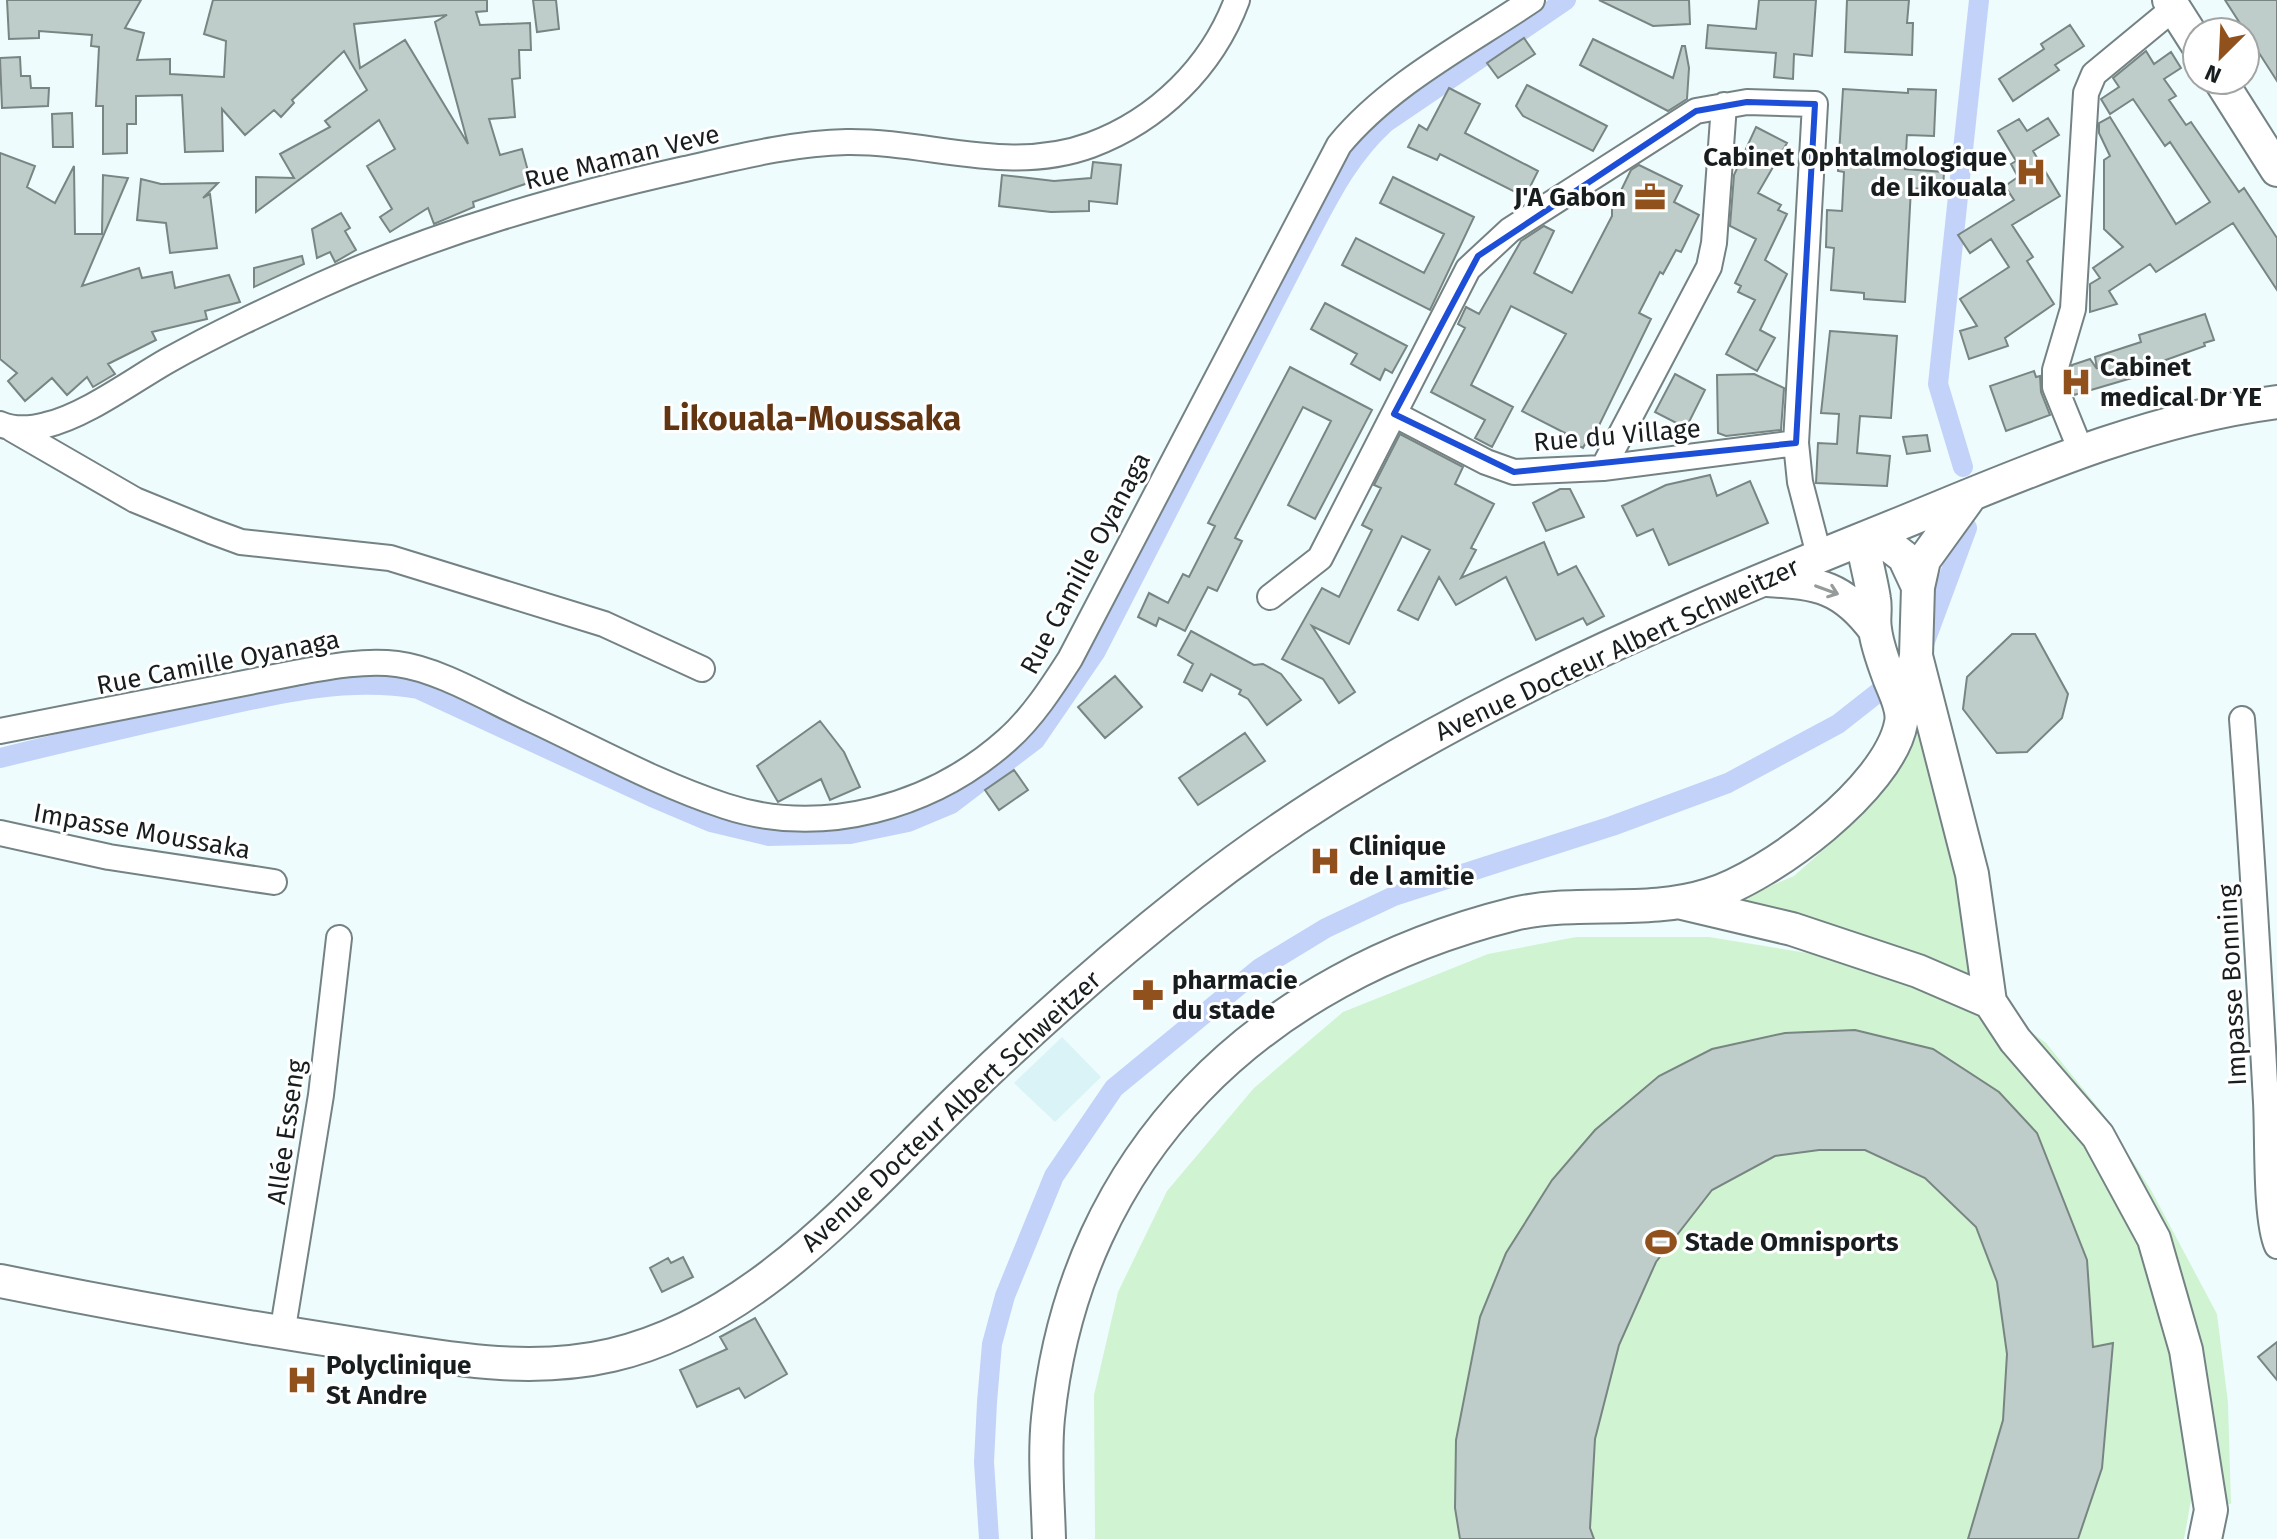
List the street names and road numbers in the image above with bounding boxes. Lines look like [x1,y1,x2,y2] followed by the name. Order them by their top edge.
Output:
[522,118,723,197] street label: Rue Maman Veve
[1532,413,1702,458] street label: Rue du Village
[1014,447,1157,680] street label: Rue Camille Oyanaga
[1430,551,1804,748] street label: Avenue Docteur Albert Schweitzer
[94,624,342,701] street label: Rue Camille Oyanaga
[31,797,253,866] street label: Impasse Moussaka
[2212,883,2253,1086] street label: Impasse Bonning
[795,964,1107,1258] street label: Avenue Docteur Albert Schweitzer
[261,1057,312,1207] street label: Allée Esseng

